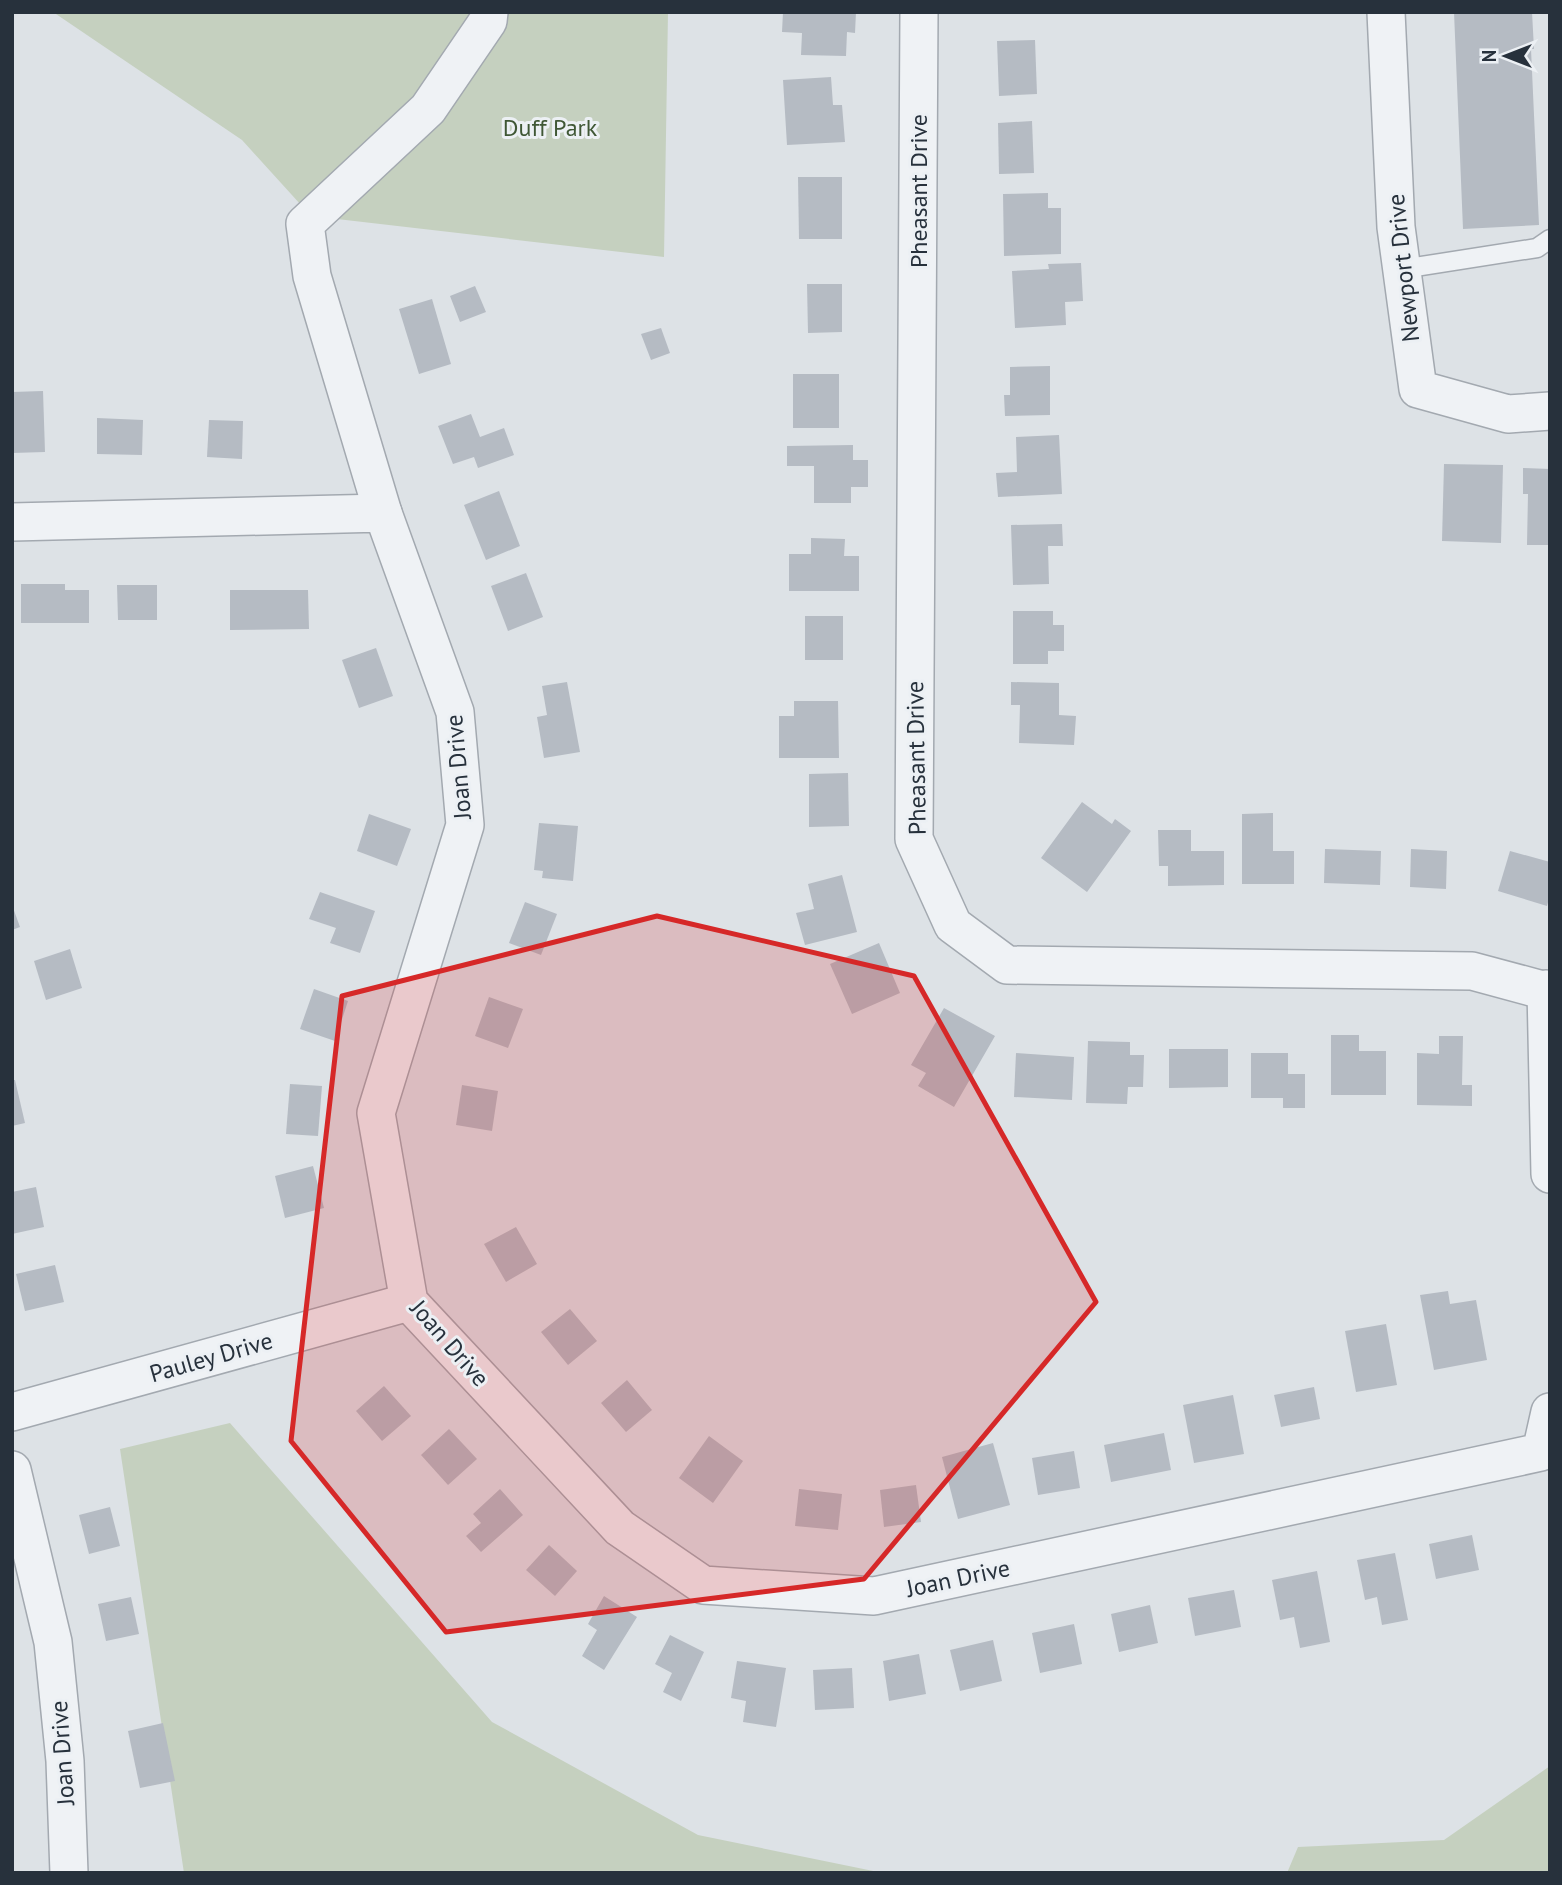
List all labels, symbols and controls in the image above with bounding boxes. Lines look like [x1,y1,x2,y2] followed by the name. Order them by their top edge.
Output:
[1471,21,1541,91] north arrow
[1477,50,1501,62] text: N
[503,112,598,143] park label: Duff Park
[903,114,934,268] street label: Pheasant Drive
[1380,192,1426,344] street label: Newport Drive
[899,681,933,835] street label: Pheasant Drive
[438,713,478,822] street label: Joan Drive
[403,1292,496,1393] street label: Joan Drive
[146,1325,276,1389] street label: Pauley Drive
[902,1552,1013,1604] street label: Joan Drive
[43,1700,81,1807] street label: Joan Drive

